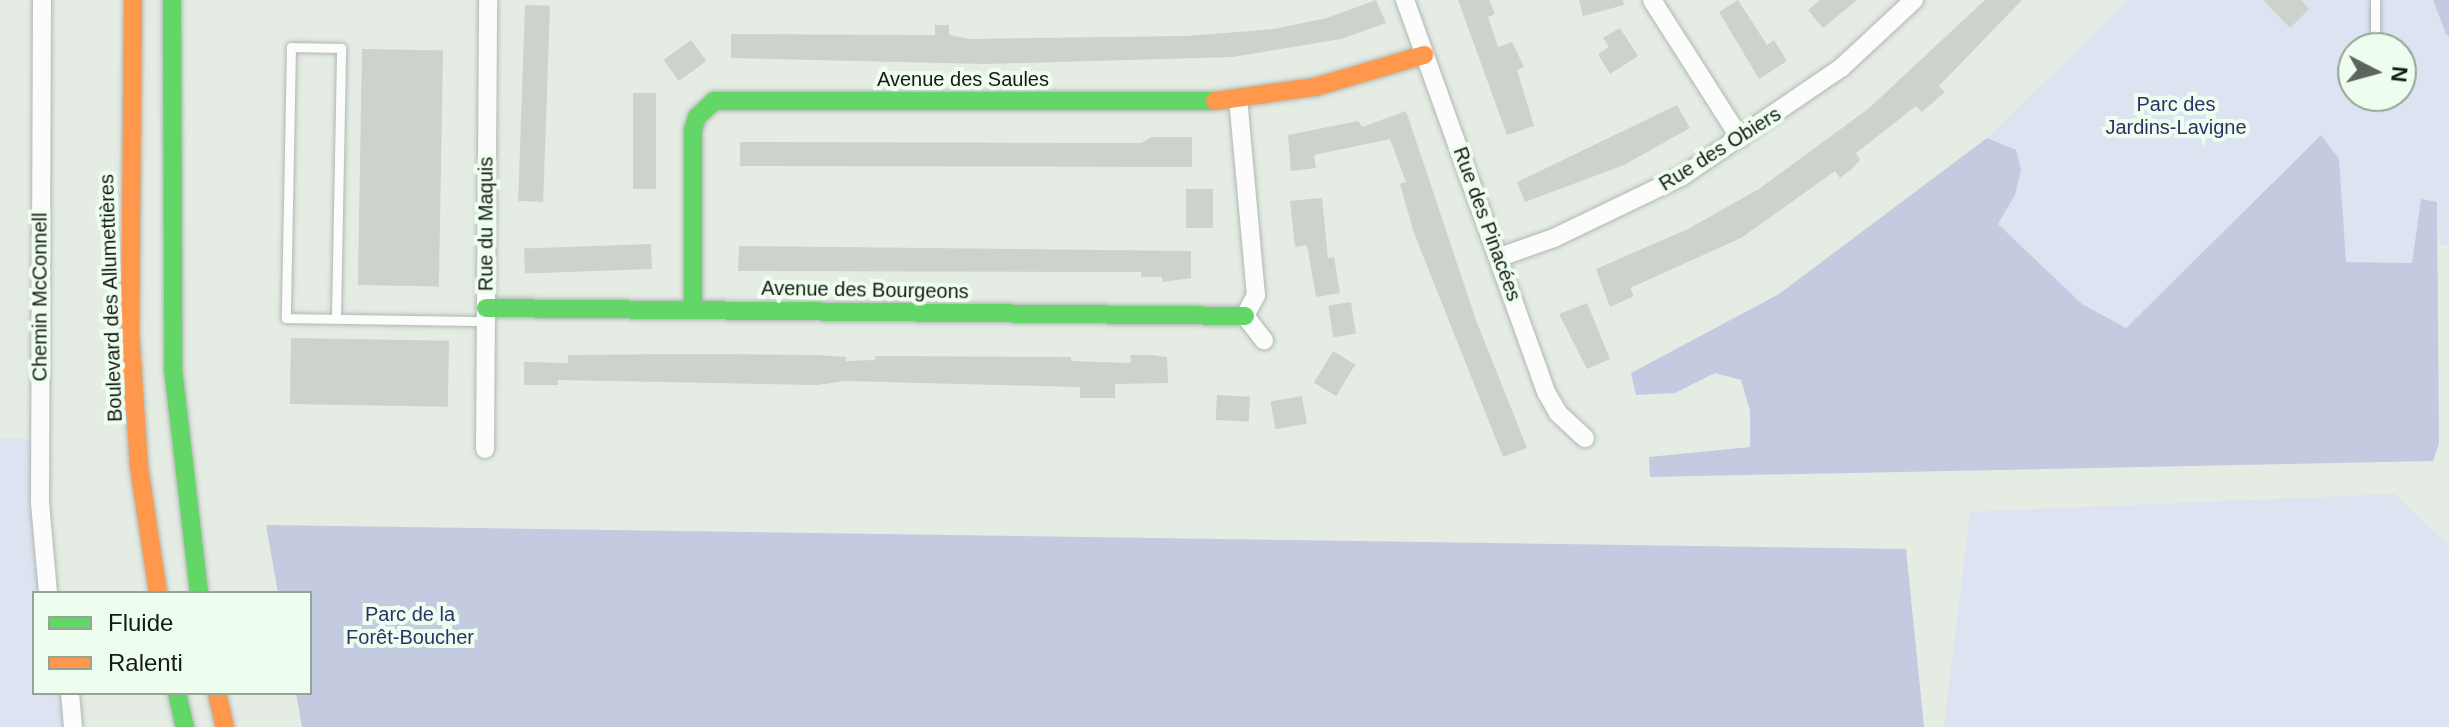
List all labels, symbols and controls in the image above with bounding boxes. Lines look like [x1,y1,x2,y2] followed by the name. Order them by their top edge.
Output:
[2337,32,2417,112] north arrow
[2386,65,2413,84] text: N
[877,67,1049,91] street label: Avenue des Saules
[2105,93,2247,140] park label: Parc des Jardins-Lavigne
[1655,102,1785,196] street label: Rue des Obiers
[1448,144,1526,304] street label: Rue des Pinacées
[474,157,498,291] street label: Rue du Maquis
[95,173,127,423] street label: Boulevard des Allumettières
[28,213,52,381] street label: Chemin McConnell
[761,276,969,304] street label: Avenue des Bourgeons
[32,591,312,695] legend
[346,603,474,650] park label: Parc de la Forêt-Boucher
[108,609,173,636] text: Fluide
[108,649,183,676] text: Ralenti

